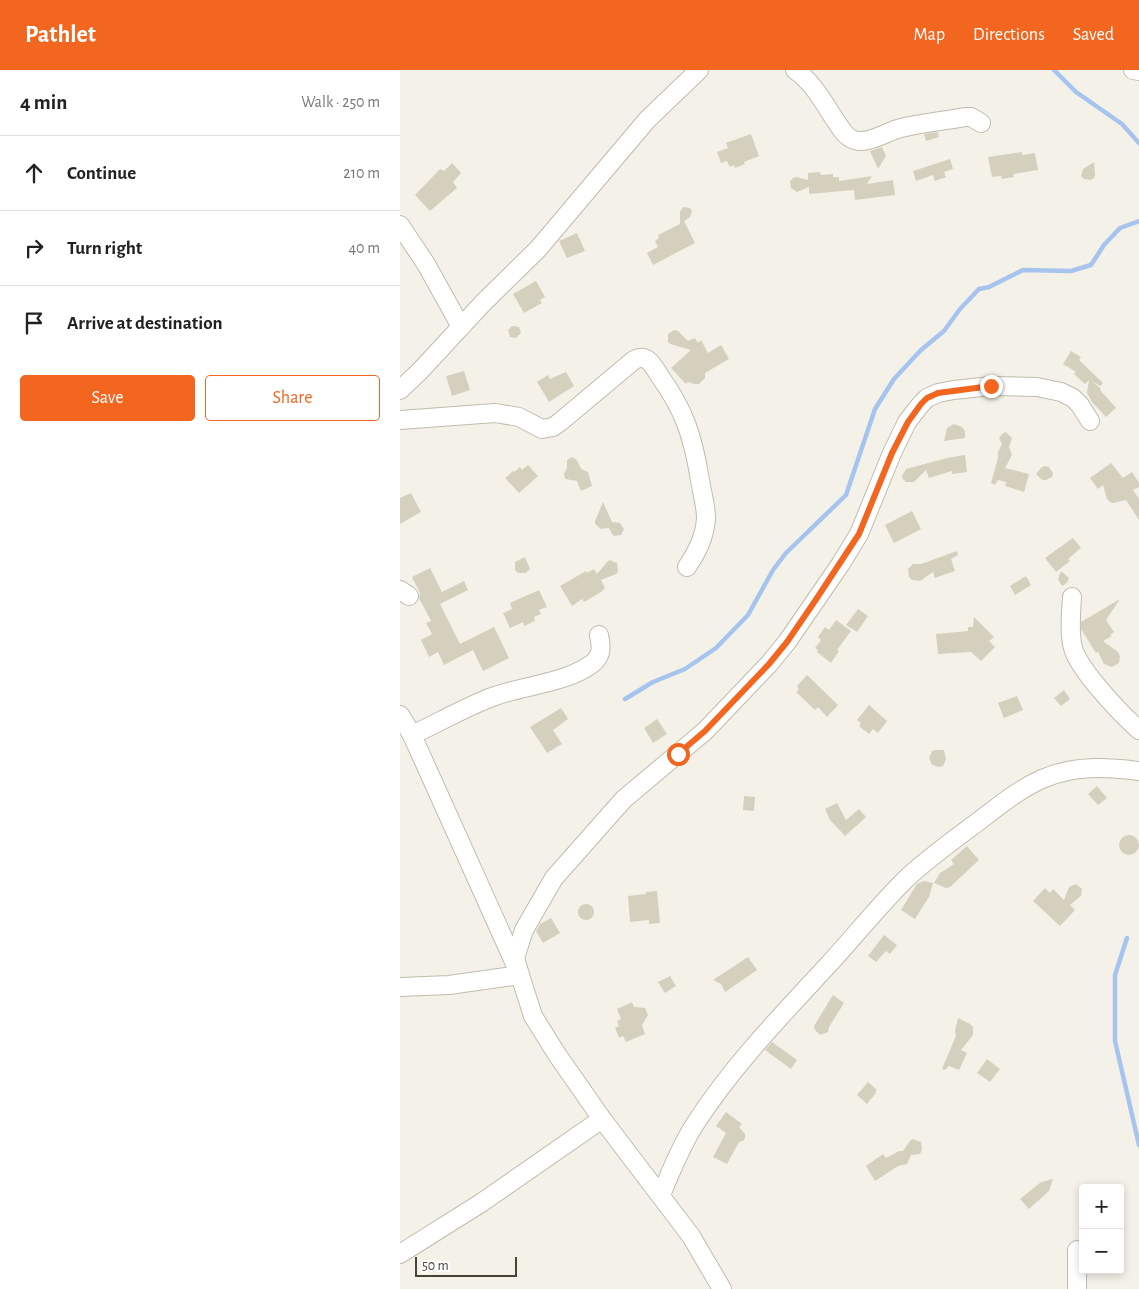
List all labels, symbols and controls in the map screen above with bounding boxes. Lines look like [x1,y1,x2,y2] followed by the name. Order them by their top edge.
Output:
[25,23,96,47] text: Pathlet
[914,26,945,44] text: Map
[973,26,1045,44] text: Directions
[1073,26,1114,44] text: Saved
[20,92,67,113] text: 4 min
[301,94,380,110] text: Walk · 250 m
[20,159,48,187] icon: ahead
[67,164,136,183] text: Continue
[343,165,380,181] text: 210 m
[20,234,48,262] icon: right
[67,239,142,258] text: Turn right
[348,240,380,256] text: 40 m
[20,309,48,337] icon: arrive
[67,314,223,333] text: Arrive at destination
[20,375,195,421] button: Save
[205,375,380,421] button: Share
[980,375,1003,398] route end
[667,743,690,766] route start
[1079,1184,1124,1274] map controls
[1079,1184,1124,1229] button: +
[1079,1229,1124,1274] button: −
[415,1254,518,1277] scale bar
[422,1259,449,1273] text: 50 m

